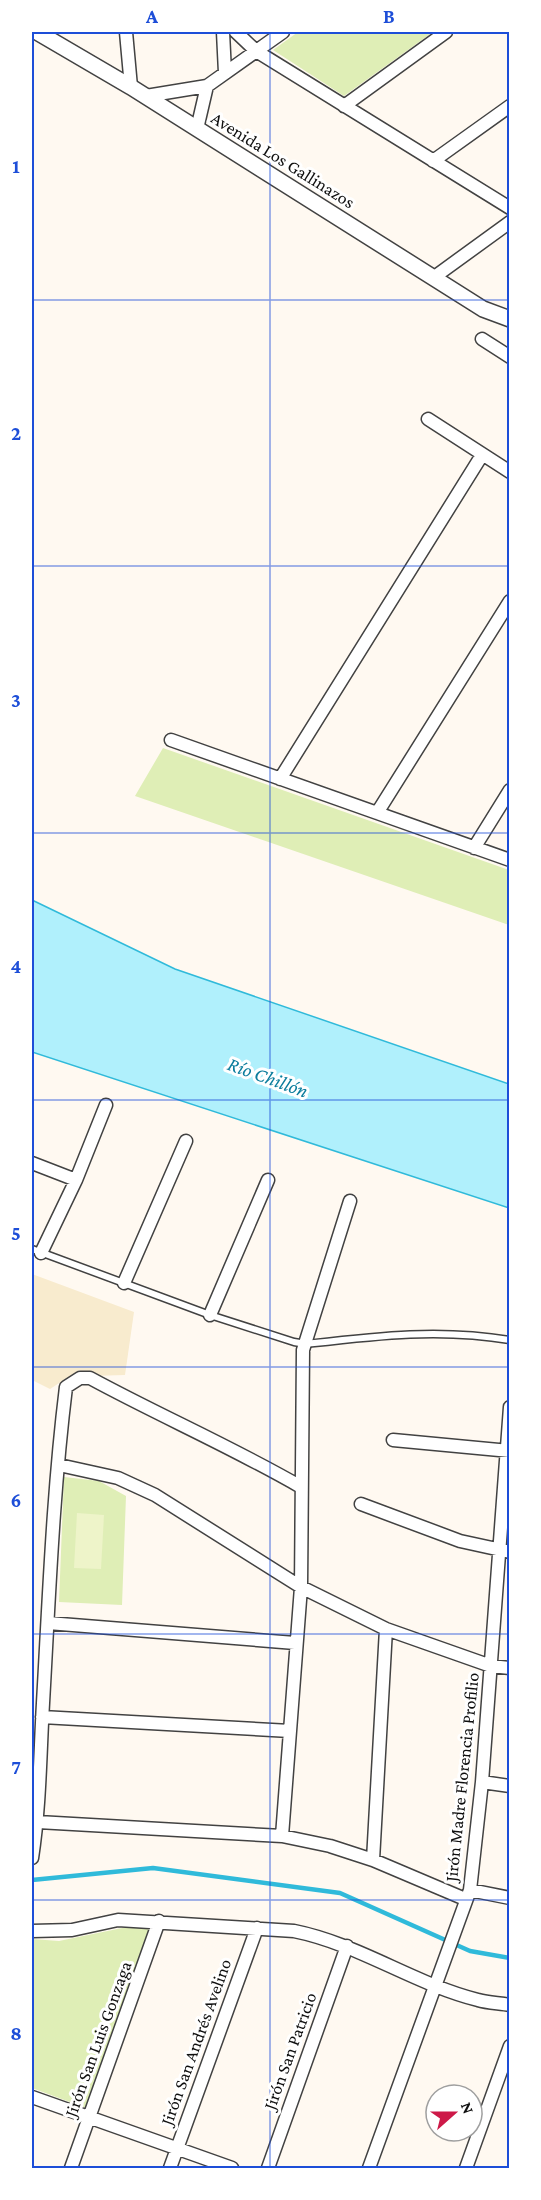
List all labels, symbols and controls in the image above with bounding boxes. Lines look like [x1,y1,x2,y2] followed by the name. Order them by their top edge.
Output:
[145,5,159,27] text: A
[383,5,395,27] text: B
[208,108,358,212] street label: Avenida Los Gallinazos
[12,155,20,177] text: 1
[11,422,21,444] text: 2
[11,689,21,711] text: 3
[11,955,22,977] text: 4
[225,1052,311,1102] water label: Río Chillón
[11,1222,21,1244] text: 5
[11,1489,21,1511] text: 6
[441,1671,483,1885] street label: Jirón Madre Florencia Profilio
[11,1756,21,1778] text: 7
[156,1956,235,2130] street label: Jirón San Andrés Avelino
[60,1958,136,2122] street label: Jirón San Luis Gonzaga
[259,1990,320,2114] street label: Jirón San Patricio
[10,2022,22,2044] text: 8
[424,2083,484,2143] north arrow
[458,2100,477,2116] text: N

